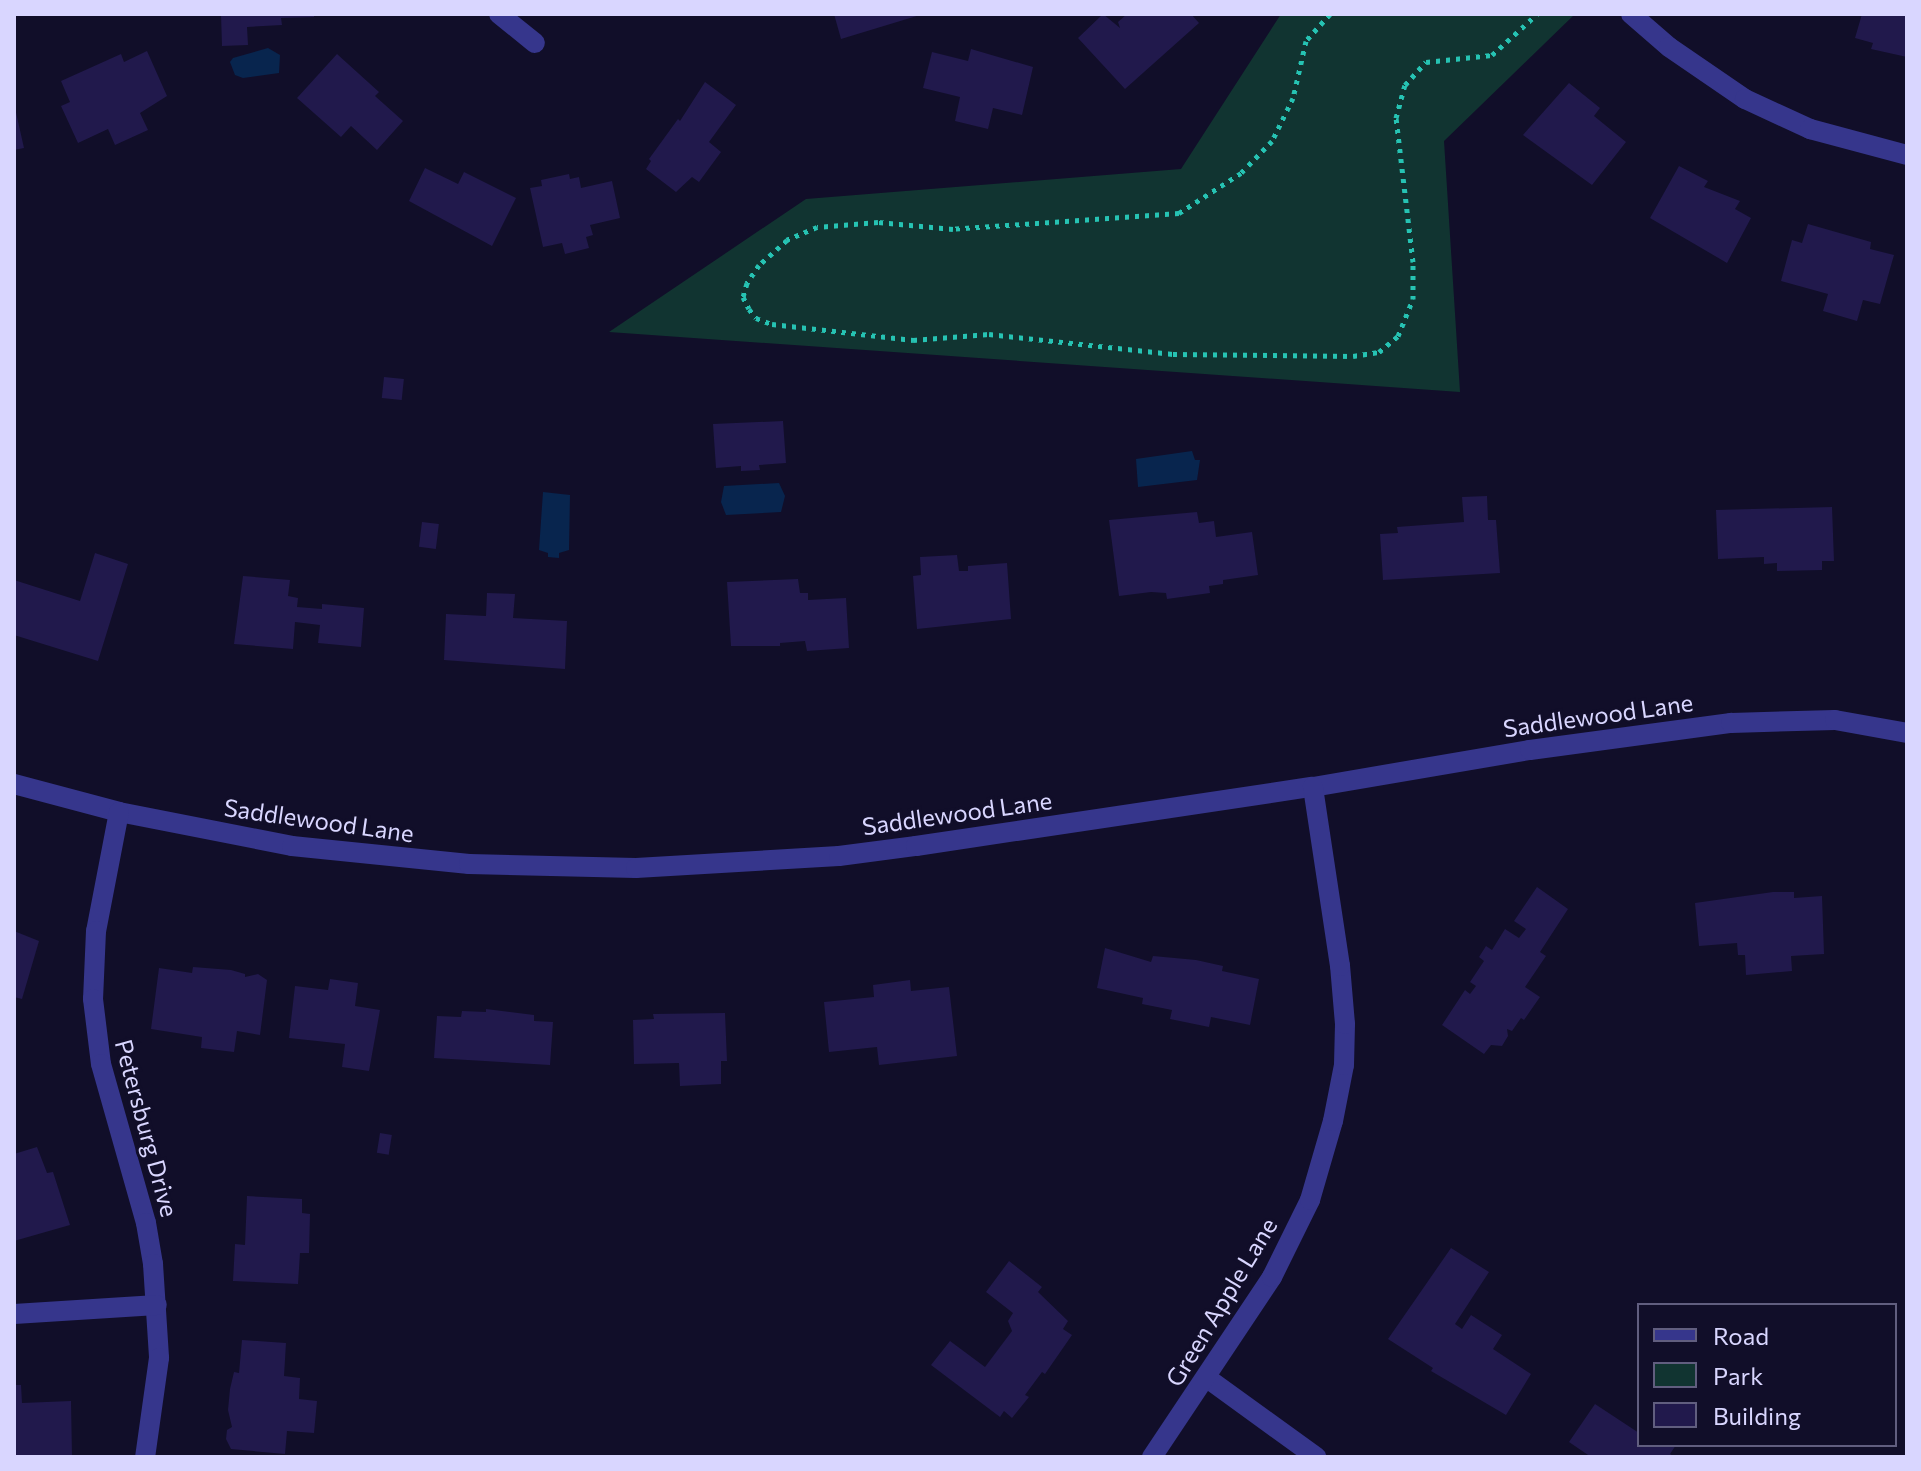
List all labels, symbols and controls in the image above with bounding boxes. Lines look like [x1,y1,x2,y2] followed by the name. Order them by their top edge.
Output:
[1501,687,1695,743] street label: Saddlewood Lane
[860,785,1054,841] street label: Saddlewood Lane
[222,792,416,848] street label: Saddlewood Lane
[109,1036,185,1220] street label: Petersburg Drive
[1159,1213,1283,1391] street label: Green Apple Lane
[1637,1303,1897,1447] legend
[1713,1321,1769,1350] text: Road
[1713,1361,1763,1390] text: Park
[1713,1401,1801,1430] text: Building

